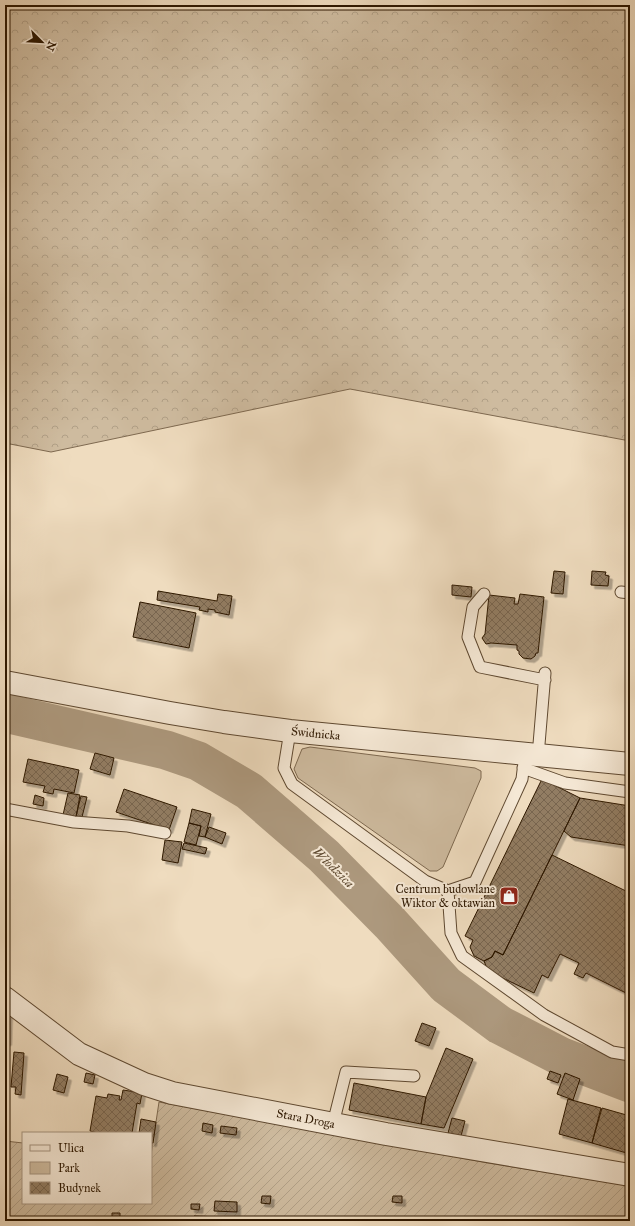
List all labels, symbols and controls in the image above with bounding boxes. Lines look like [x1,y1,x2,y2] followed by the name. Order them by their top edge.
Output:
[22,22,62,62] north arrow
[43,39,59,53] text: N
[290,722,342,743] street label: Świdnicka
[309,844,357,891] water label: Włodzica
[396,882,496,910] place label: Centrum budowlane Wiktor & oktawian
[498,885,520,907] shop icon: Centrum budowlane Wiktor & oktawian
[275,1106,337,1131] street label: Stara Droga
[22,1132,152,1204] legend
[58,1141,85,1155] text: Ulica
[58,1161,80,1175] text: Park
[58,1181,101,1195] text: Budynek

